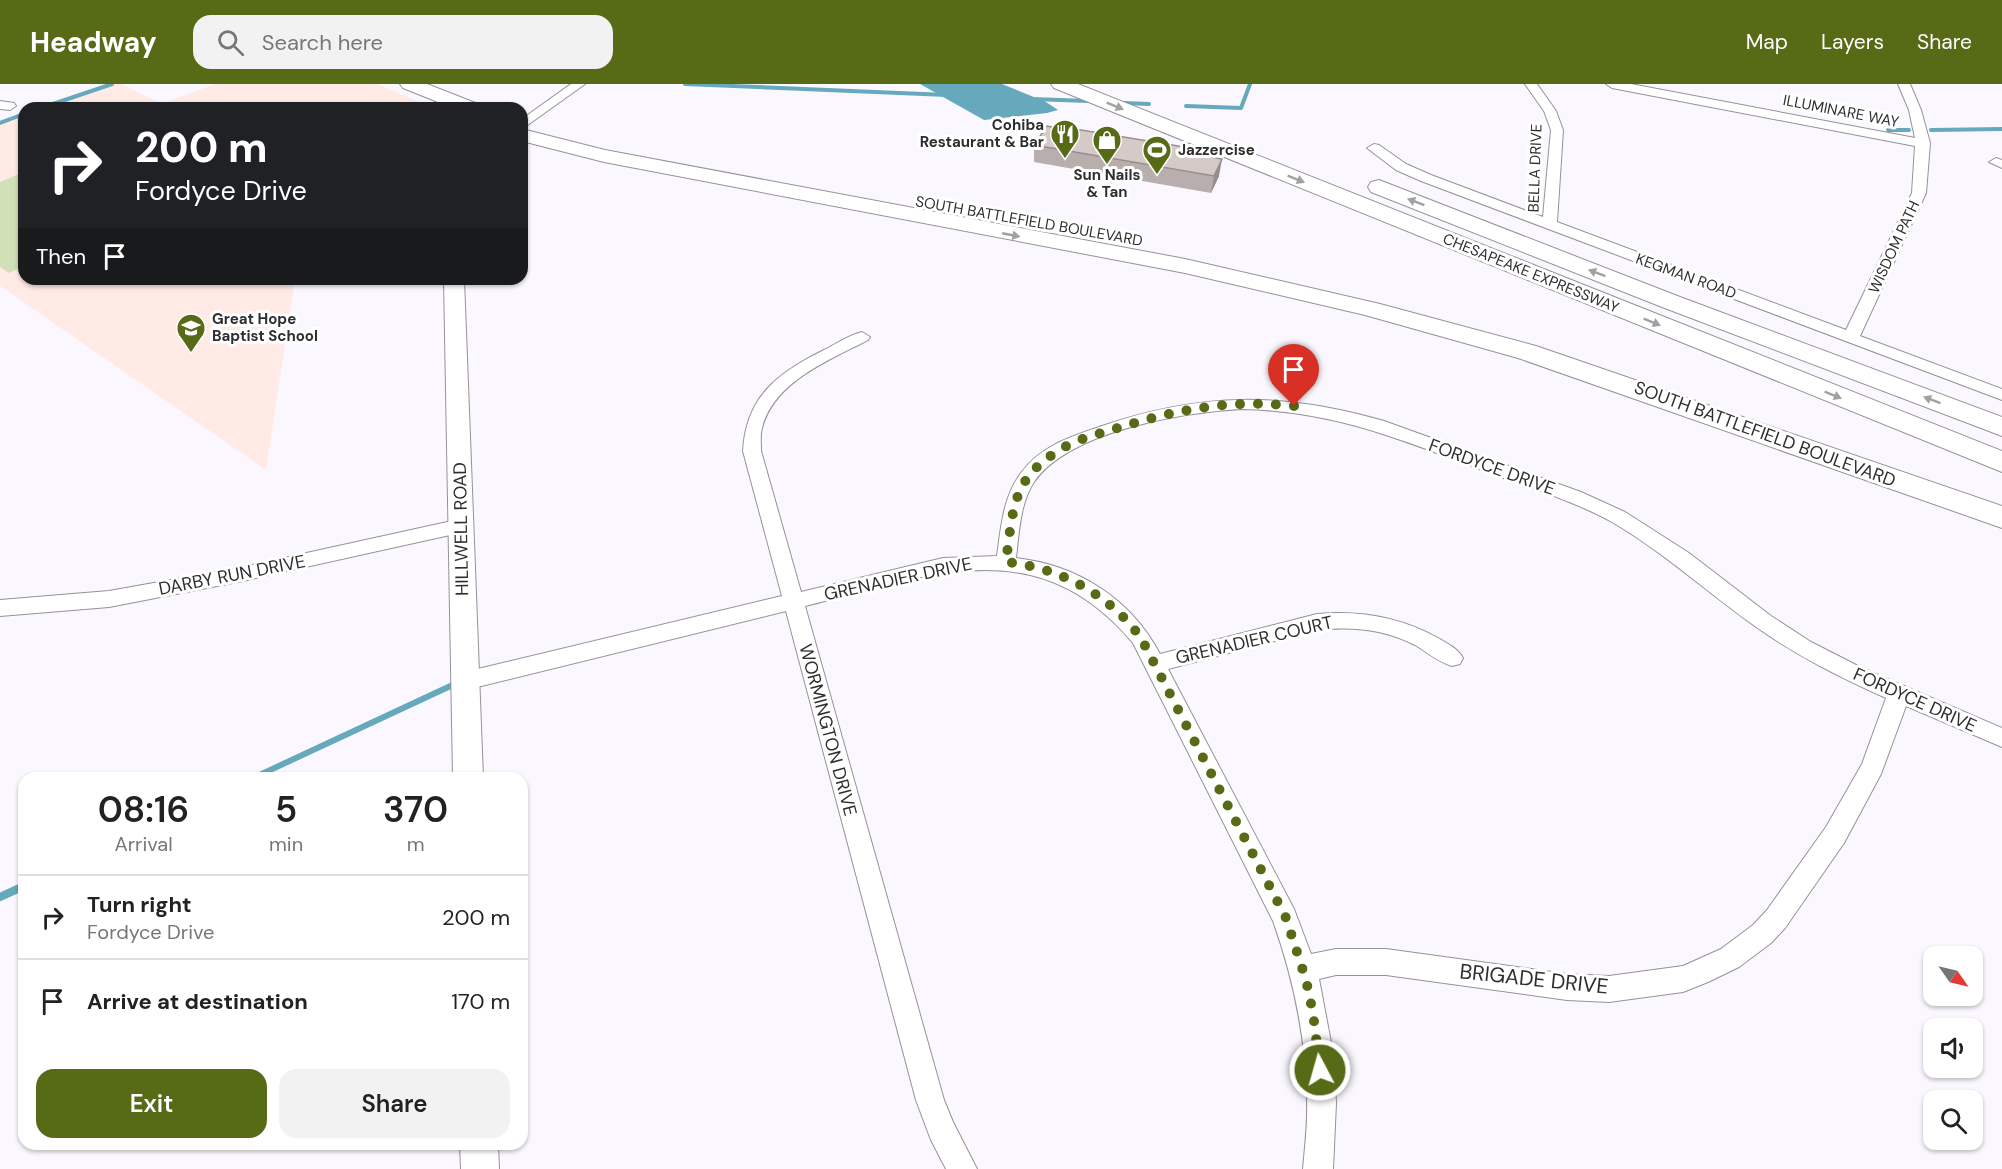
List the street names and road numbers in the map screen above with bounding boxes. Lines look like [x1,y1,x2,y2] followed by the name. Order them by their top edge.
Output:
[1781,90,1901,132] street label: ILLUMINARE WAY
[1523,123,1547,213] street label: BELLA DRIVE
[914,191,1144,251] street label: SOUTH BATTLEFIELD BOULEVARD
[1864,197,1924,297] street label: WISDOM PATH
[1440,228,1622,318] street label: CHESAPEAKE EXPRESSWAY
[1633,249,1739,303] street label: KEGMAN ROAD
[1631,375,1899,493] street label: SOUTH BATTLEFIELD BOULEVARD
[1426,433,1558,501] street label: FORDYCE DRIVE
[448,462,474,596] street label: HILLWELL ROAD
[157,549,307,601] street label: DARBY RUN DRIVE
[822,552,974,606] street label: GRENADIER DRIVE
[1173,610,1335,670] street label: GRENADIER COURT
[793,641,863,819] street label: WORMINGTON DRIVE
[1850,662,1980,738] street label: FORDYCE DRIVE
[1458,957,1610,1001] street label: BRIGADE DRIVE

